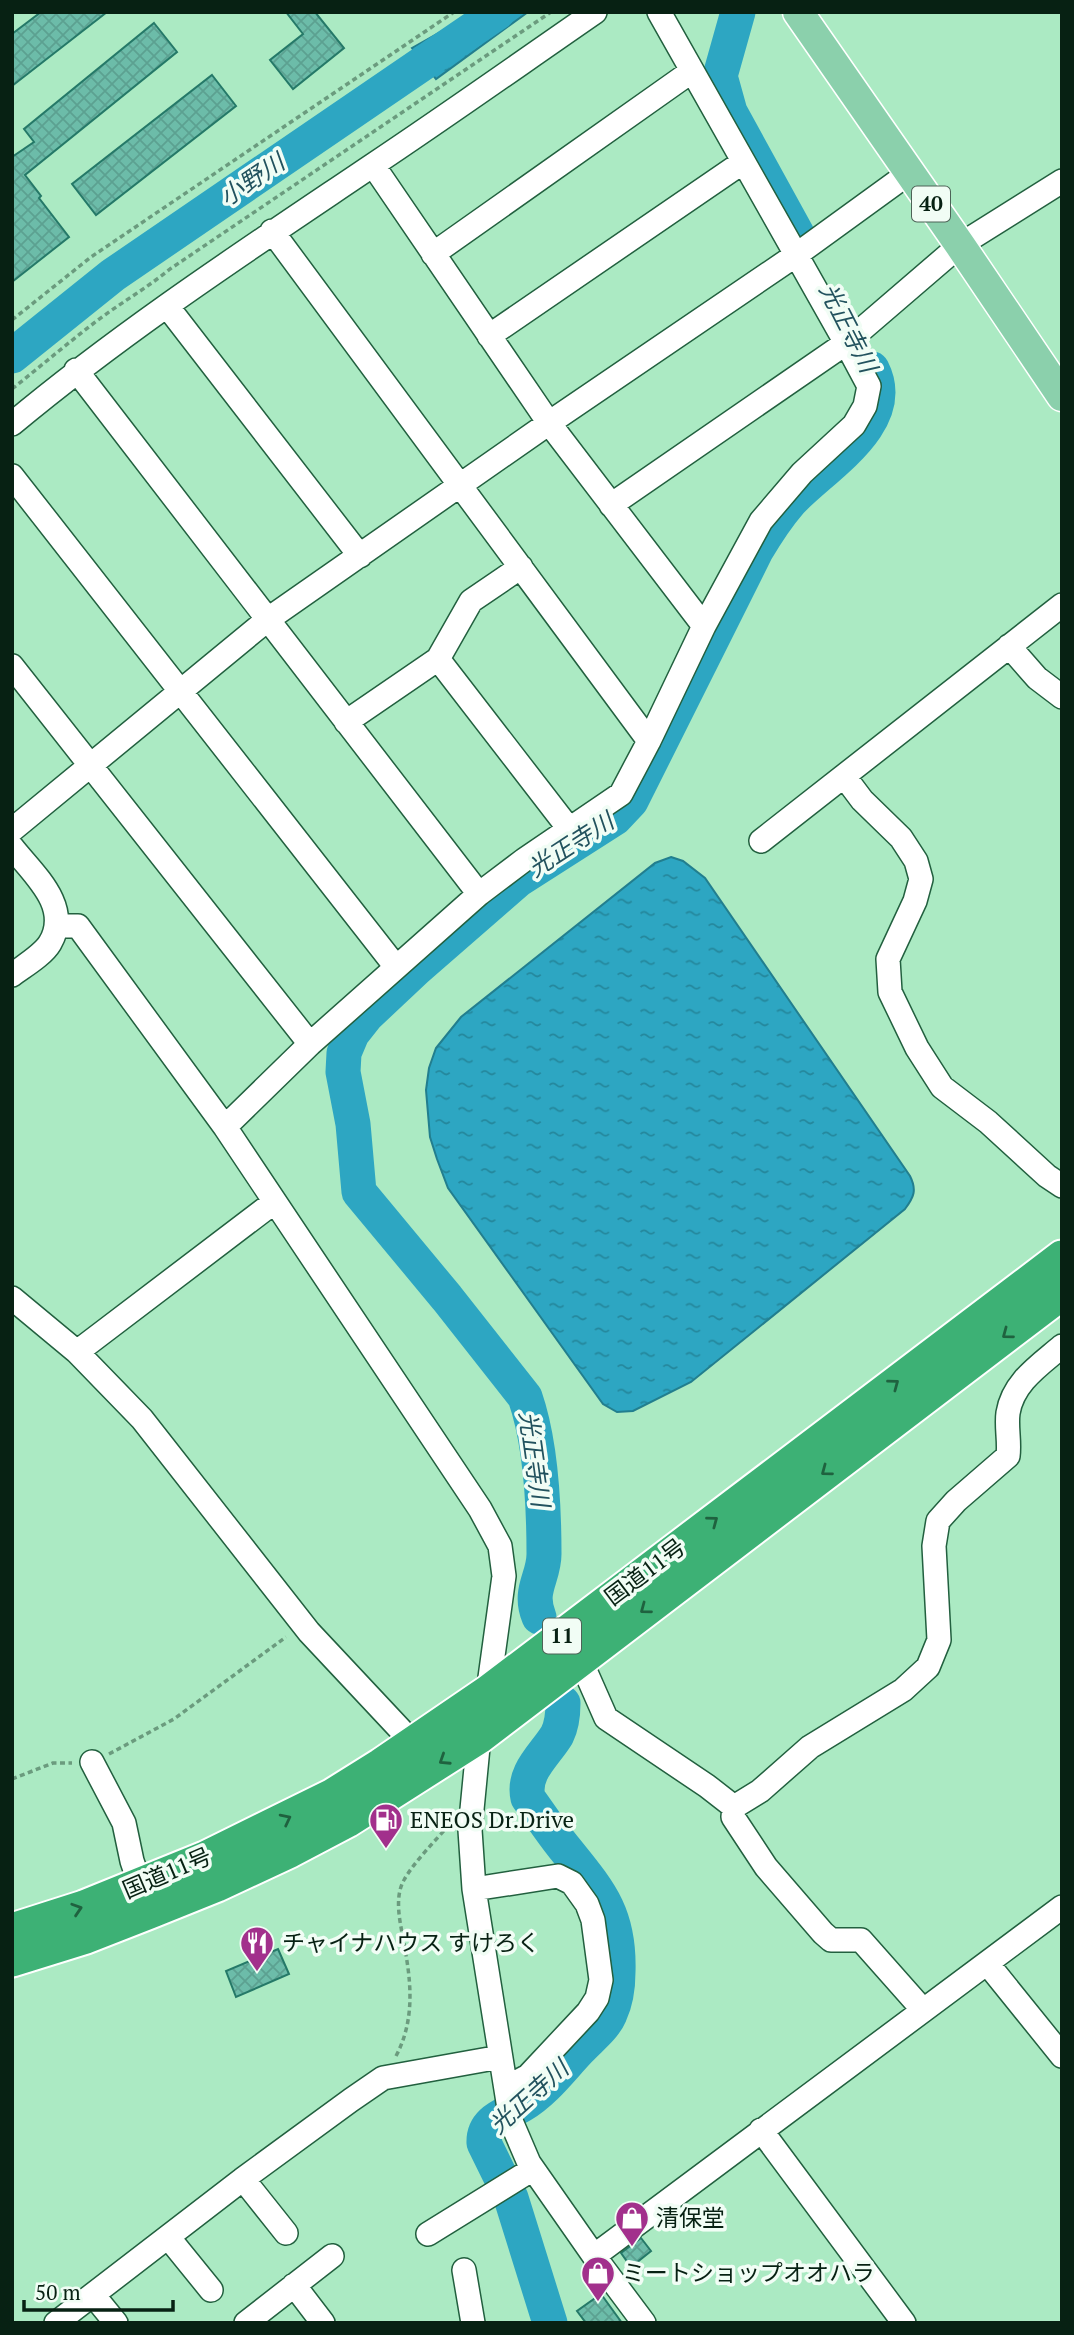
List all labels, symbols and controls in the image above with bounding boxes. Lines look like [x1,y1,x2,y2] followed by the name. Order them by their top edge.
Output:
[213,144,293,213] water label: 小野川
[912,186,950,222] road number: 40
[813,278,886,380] water label: 光正寺川
[521,803,622,884] water label: 光正寺川
[1003,1325,1015,1338] one-way arrow
[886,1379,899,1392] one-way arrow
[512,1409,558,1512] water label: 光正寺川
[821,1463,834,1476] one-way arrow
[705,1517,718,1530] one-way arrow
[598,1531,691,1612] street label: 国道11号
[641,1601,653,1614] one-way arrow
[543,1618,581,1654] road number: 11
[438,1752,451,1765] one-way arrow
[367,1801,405,1850] fuel station icon: ENEOS Dr.Drive
[410,1804,574,1835] place label: ENEOS Dr.Drive
[279,1814,291,1828] one-way arrow
[118,1840,216,1905] street label: 国道11号
[71,1903,83,1917] one-way arrow
[238,1924,276,1973] restaurant icon: チャイナハウス すけろく
[282,1927,540,1958] place label: チャイナハウス すけろく
[482,2050,577,2140] water label: 光正寺川
[613,2199,651,2248] shop icon: 清保堂
[656,2202,725,2233] place label: 清保堂
[579,2254,617,2303] shop icon: ミートショップオオハラ
[622,2257,875,2288] place label: ミートショップオオハラ
[24,2268,173,2312] scale bar
[35,2278,81,2306] text: 50 m

